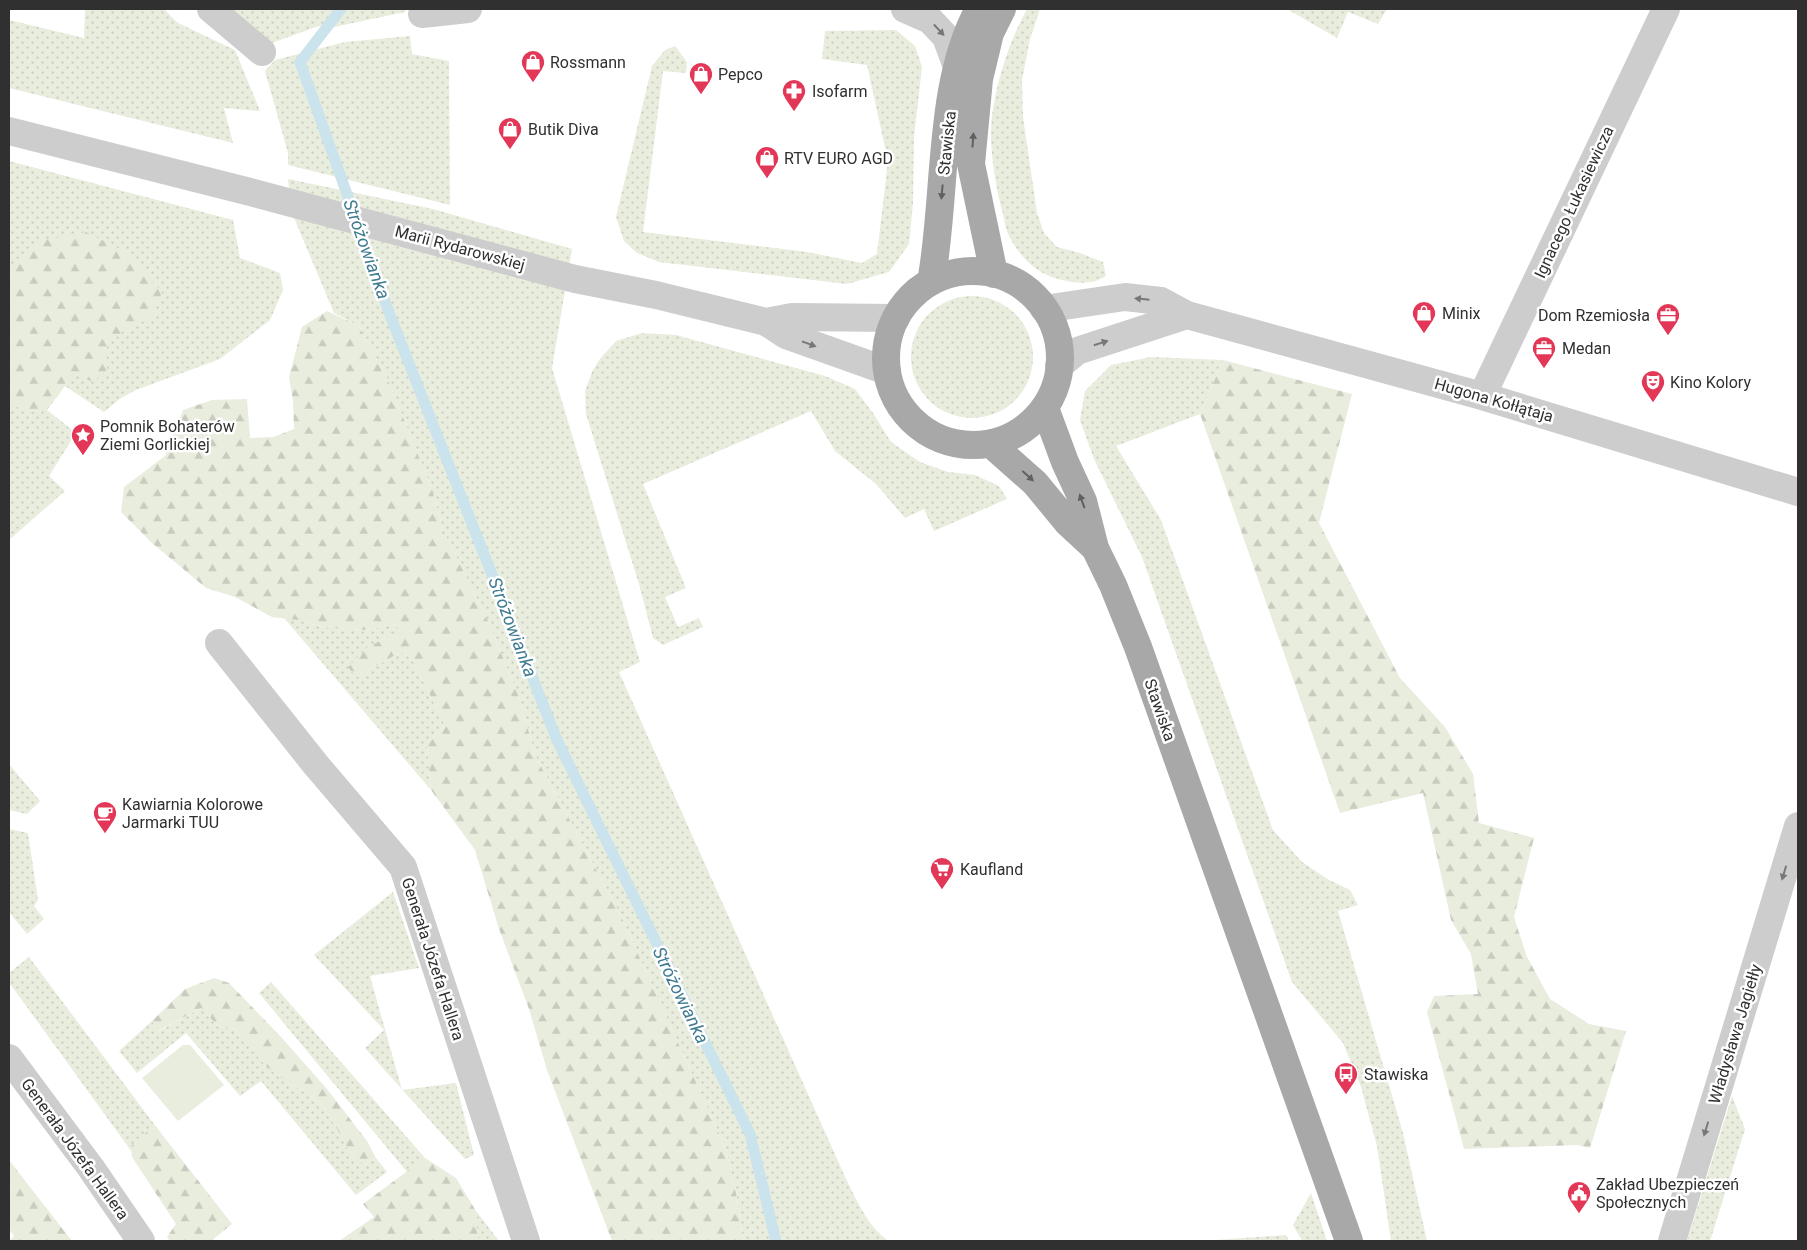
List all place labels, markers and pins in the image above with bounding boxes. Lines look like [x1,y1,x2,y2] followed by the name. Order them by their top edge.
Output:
[520,49,546,83] shop icon: Rossmann
[550,53,626,72] place label: Rossmann
[688,61,714,95] shop icon: Pepco
[718,65,763,84] place label: Pepco
[781,78,807,112] pharmacy icon: Isofarm
[812,82,867,101] place label: Isofarm
[497,116,523,150] shop icon: Butik Diva
[528,120,599,139] place label: Butik Diva
[754,145,780,179] shop icon: RTV EURO AGD
[784,149,893,168] place label: RTV EURO AGD
[1411,300,1437,334] shop icon: Minix
[1655,302,1681,336] office icon: Dom Rzemiosła
[1442,304,1481,323] place label: Minix
[1538,306,1650,325] place label: Dom Rzemiosła
[1531,335,1557,369] office icon: Medan
[1562,339,1611,358] place label: Medan
[1640,369,1666,403] theatre icon: Kino Kolory
[1670,373,1751,392] place label: Kino Kolory
[100,417,235,454] place label: Pomnik Bohaterów Ziemi Gorlickiej
[70,422,96,456] place icon: Pomnik Bohaterów Ziemi Gorlickiej
[122,795,263,832] place label: Kawiarnia Kolorowe Jarmarki TUU
[92,800,118,834] cafe icon: Kawiarnia Kolorowe Jarmarki TUU
[929,856,955,890] supermarket icon: Kaufland
[960,860,1023,879] place label: Kaufland
[1333,1061,1359,1095] bus stop icon: Stawiska
[1364,1065,1428,1084] place label: Stawiska
[1596,1175,1739,1212] place label: Zakład Ubezpieczeń Społecznych
[1566,1180,1592,1214] public building icon: Zakład Ubezpieczeń Społecznych

